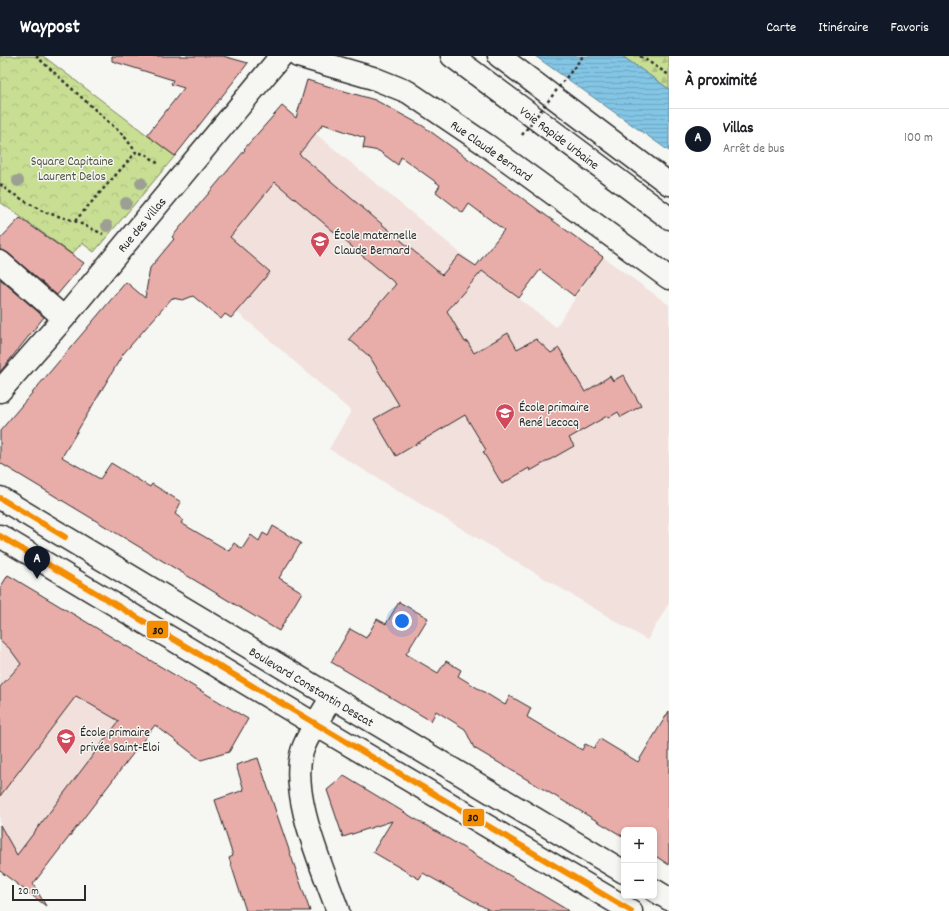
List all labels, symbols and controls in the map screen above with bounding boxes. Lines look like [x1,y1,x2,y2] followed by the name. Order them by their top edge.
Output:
[20,15,80,42] text: Waypost
[766,18,796,38] text: Carte
[818,18,868,38] text: Itinéraire
[890,18,929,38] text: Favoris
[685,70,757,94] text: À proximité
[515,103,603,176] street label: Voie Rapide Urbaine
[446,117,535,187] street label: Rue Claude Bernard
[723,118,753,140] text: Villas
[694,129,702,148] text: A
[904,129,933,148] text: 100 m
[723,140,785,159] text: Arrêt de bus
[31,153,114,187] park label: Square Capitaine Laurent Delos
[114,194,172,257] street label: Rue des Villas
[334,227,417,261] place label: École maternelle Claude Bernard
[309,230,331,258] school or university icon: École maternelle Claude Bernard
[519,399,589,433] place label: École primaire René Lecocq
[494,402,516,430] school or university icon: École primaire René Lecocq
[24,546,50,579] pin: A
[392,611,412,631] your location
[146,620,169,639] line badge: 30
[153,624,163,640] text: 30
[245,643,377,733] street label: Boulevard Constantin Descat
[80,724,160,758] place label: École primaire privée Saint-Eloi
[55,727,77,755] school or university icon: École primaire privée Saint-Eloi
[462,808,485,827] line badge: 30
[468,811,478,827] text: 30
[621,827,657,899] map controls
[621,827,657,863] button: +
[621,863,657,899] button: −
[12,883,86,902] scale bar
[18,884,39,900] text: 20 m

